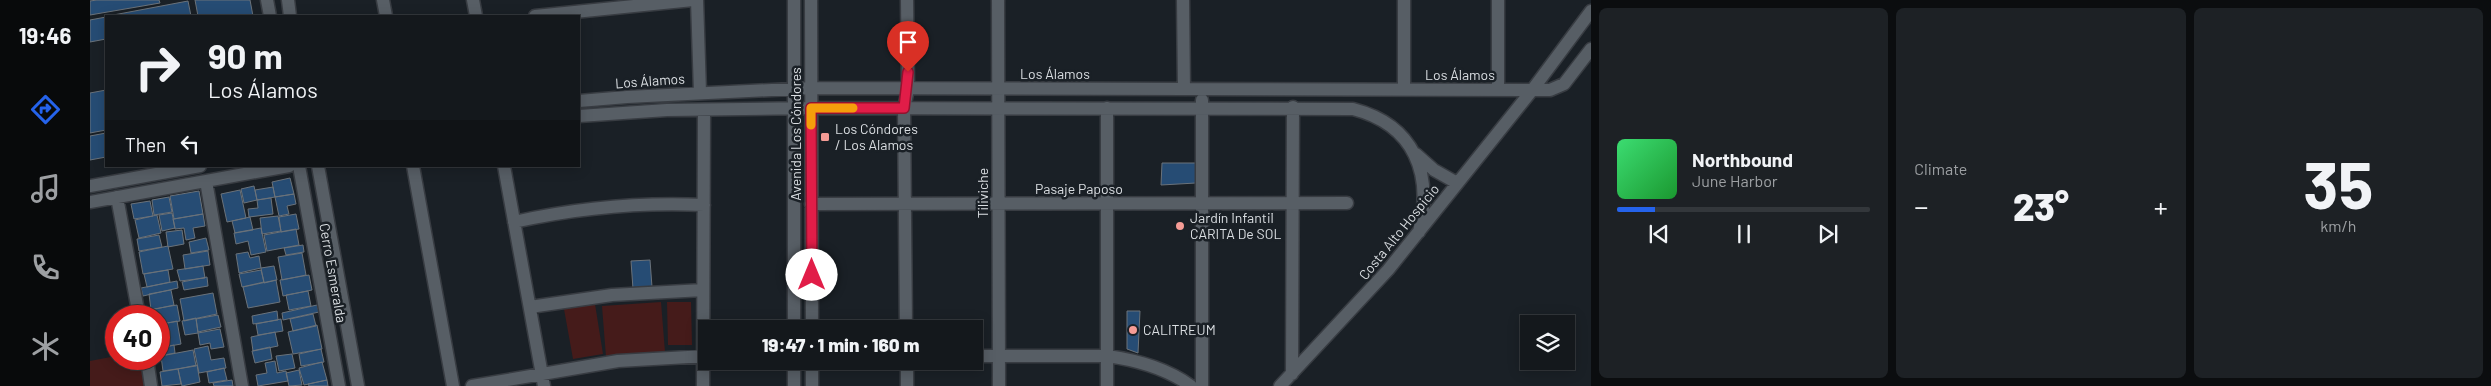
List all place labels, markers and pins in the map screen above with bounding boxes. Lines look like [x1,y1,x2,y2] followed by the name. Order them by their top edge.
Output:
[887,21,929,72] pin
[835,120,918,153] place label: Los Cóndores / Los Alamos
[819,131,831,143] marker: Los Cóndores / Los Alamos
[1190,209,1281,242] place label: Jardín Infantil CARITA De SOL
[1174,220,1186,232] marker: Jardín Infantil CARITA De SOL
[1143,321,1216,338] place label: CALITREUM
[1127,324,1139,336] marker: CALITREUM

